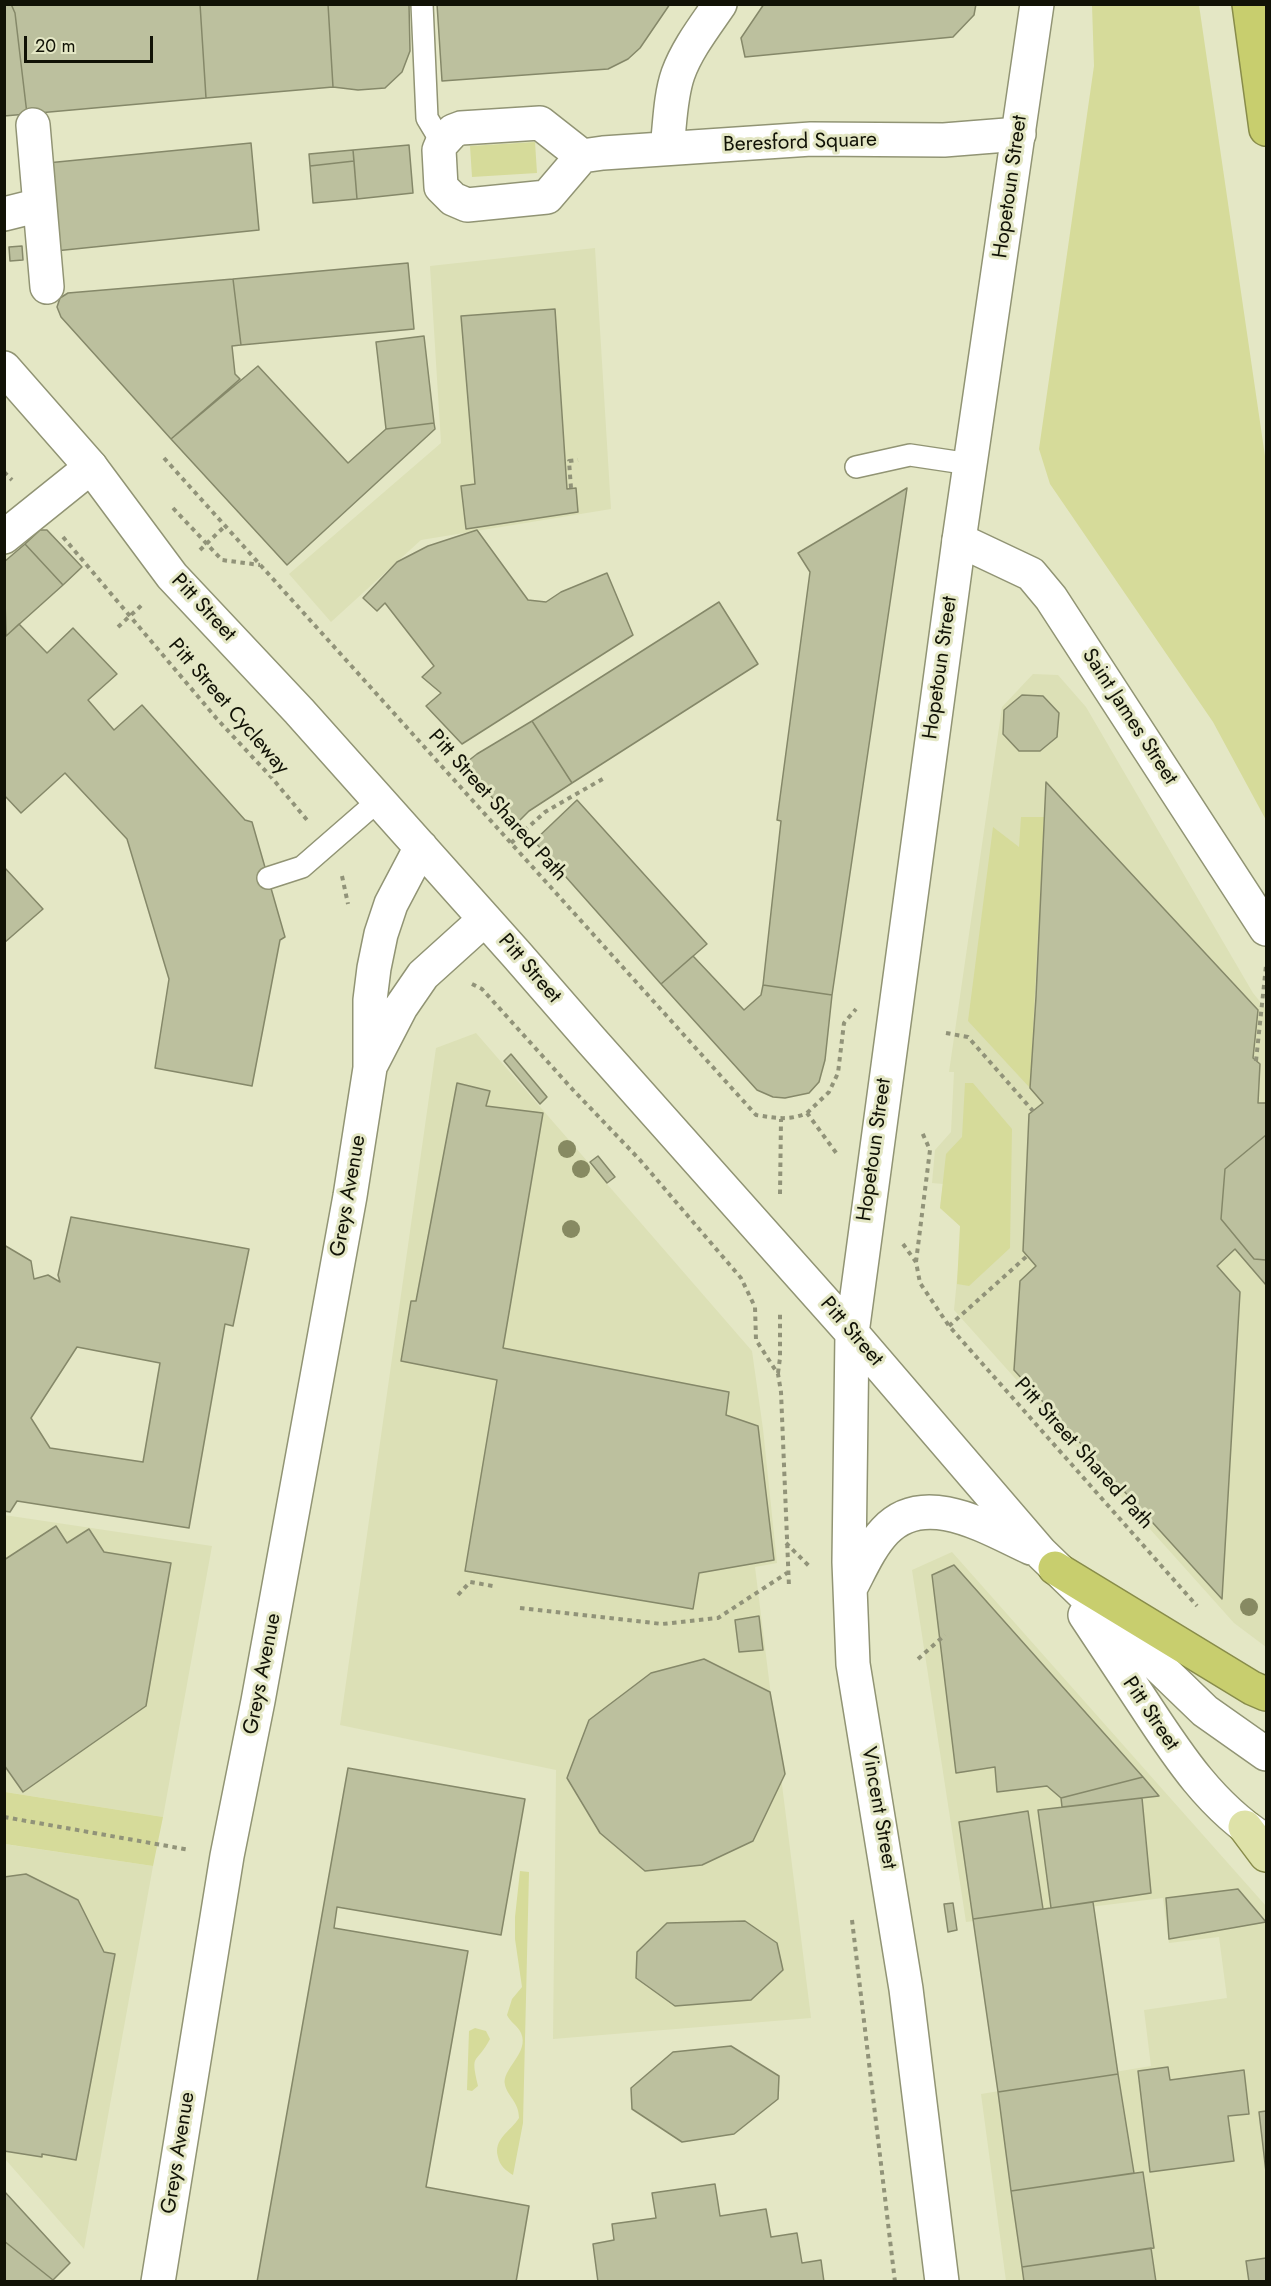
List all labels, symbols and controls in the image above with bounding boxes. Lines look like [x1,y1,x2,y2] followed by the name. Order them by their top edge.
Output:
[27,24,156,62] scale bar
[35,33,75,59] text: 20 m
[988,114,1034,260] street label: Hopetoun Street
[723,128,877,158] street label: Beresford Square
[165,569,241,647] street label: Pitt Street
[918,595,964,741] street label: Hopetoun Street
[162,634,294,780] street label: Pitt Street Cycleway
[1076,644,1182,790] street label: Saint James Street
[422,725,572,887] street label: Pitt Street Shared Path
[492,929,566,1009] street label: Pitt Street
[852,1077,898,1223] street label: Hopetoun Street
[326,1133,372,1259] street label: Greys Avenue
[814,1292,888,1372] street label: Pitt Street
[1008,1373,1158,1535] street label: Pitt Street Shared Path
[239,1611,287,1737] street label: Greys Avenue
[1116,1672,1184,1756] street label: Pitt Street
[855,1745,901,1871] street label: Vincent Street
[157,2090,201,2216] street label: Greys Avenue

